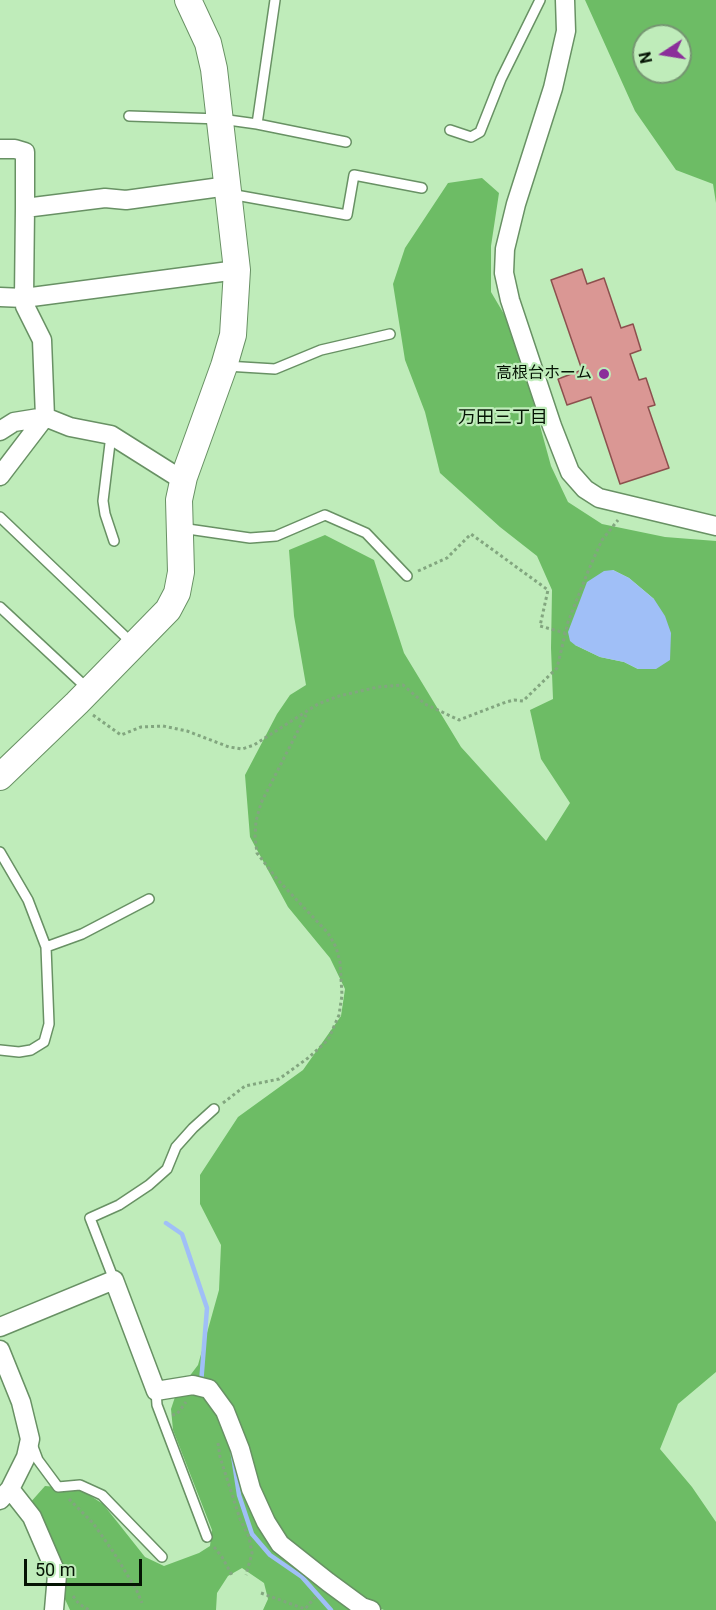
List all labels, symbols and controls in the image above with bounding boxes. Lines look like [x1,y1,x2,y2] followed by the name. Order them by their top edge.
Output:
[632,24,692,84] north arrow
[635,50,656,65] text: N
[496,364,592,384] place label: 高根台ホーム
[597,367,611,381] marker: 高根台ホーム
[458,407,548,429] district label: 万田三丁目
[27,1547,146,1585] scale bar
[35,1559,75,1580] text: 50 m

